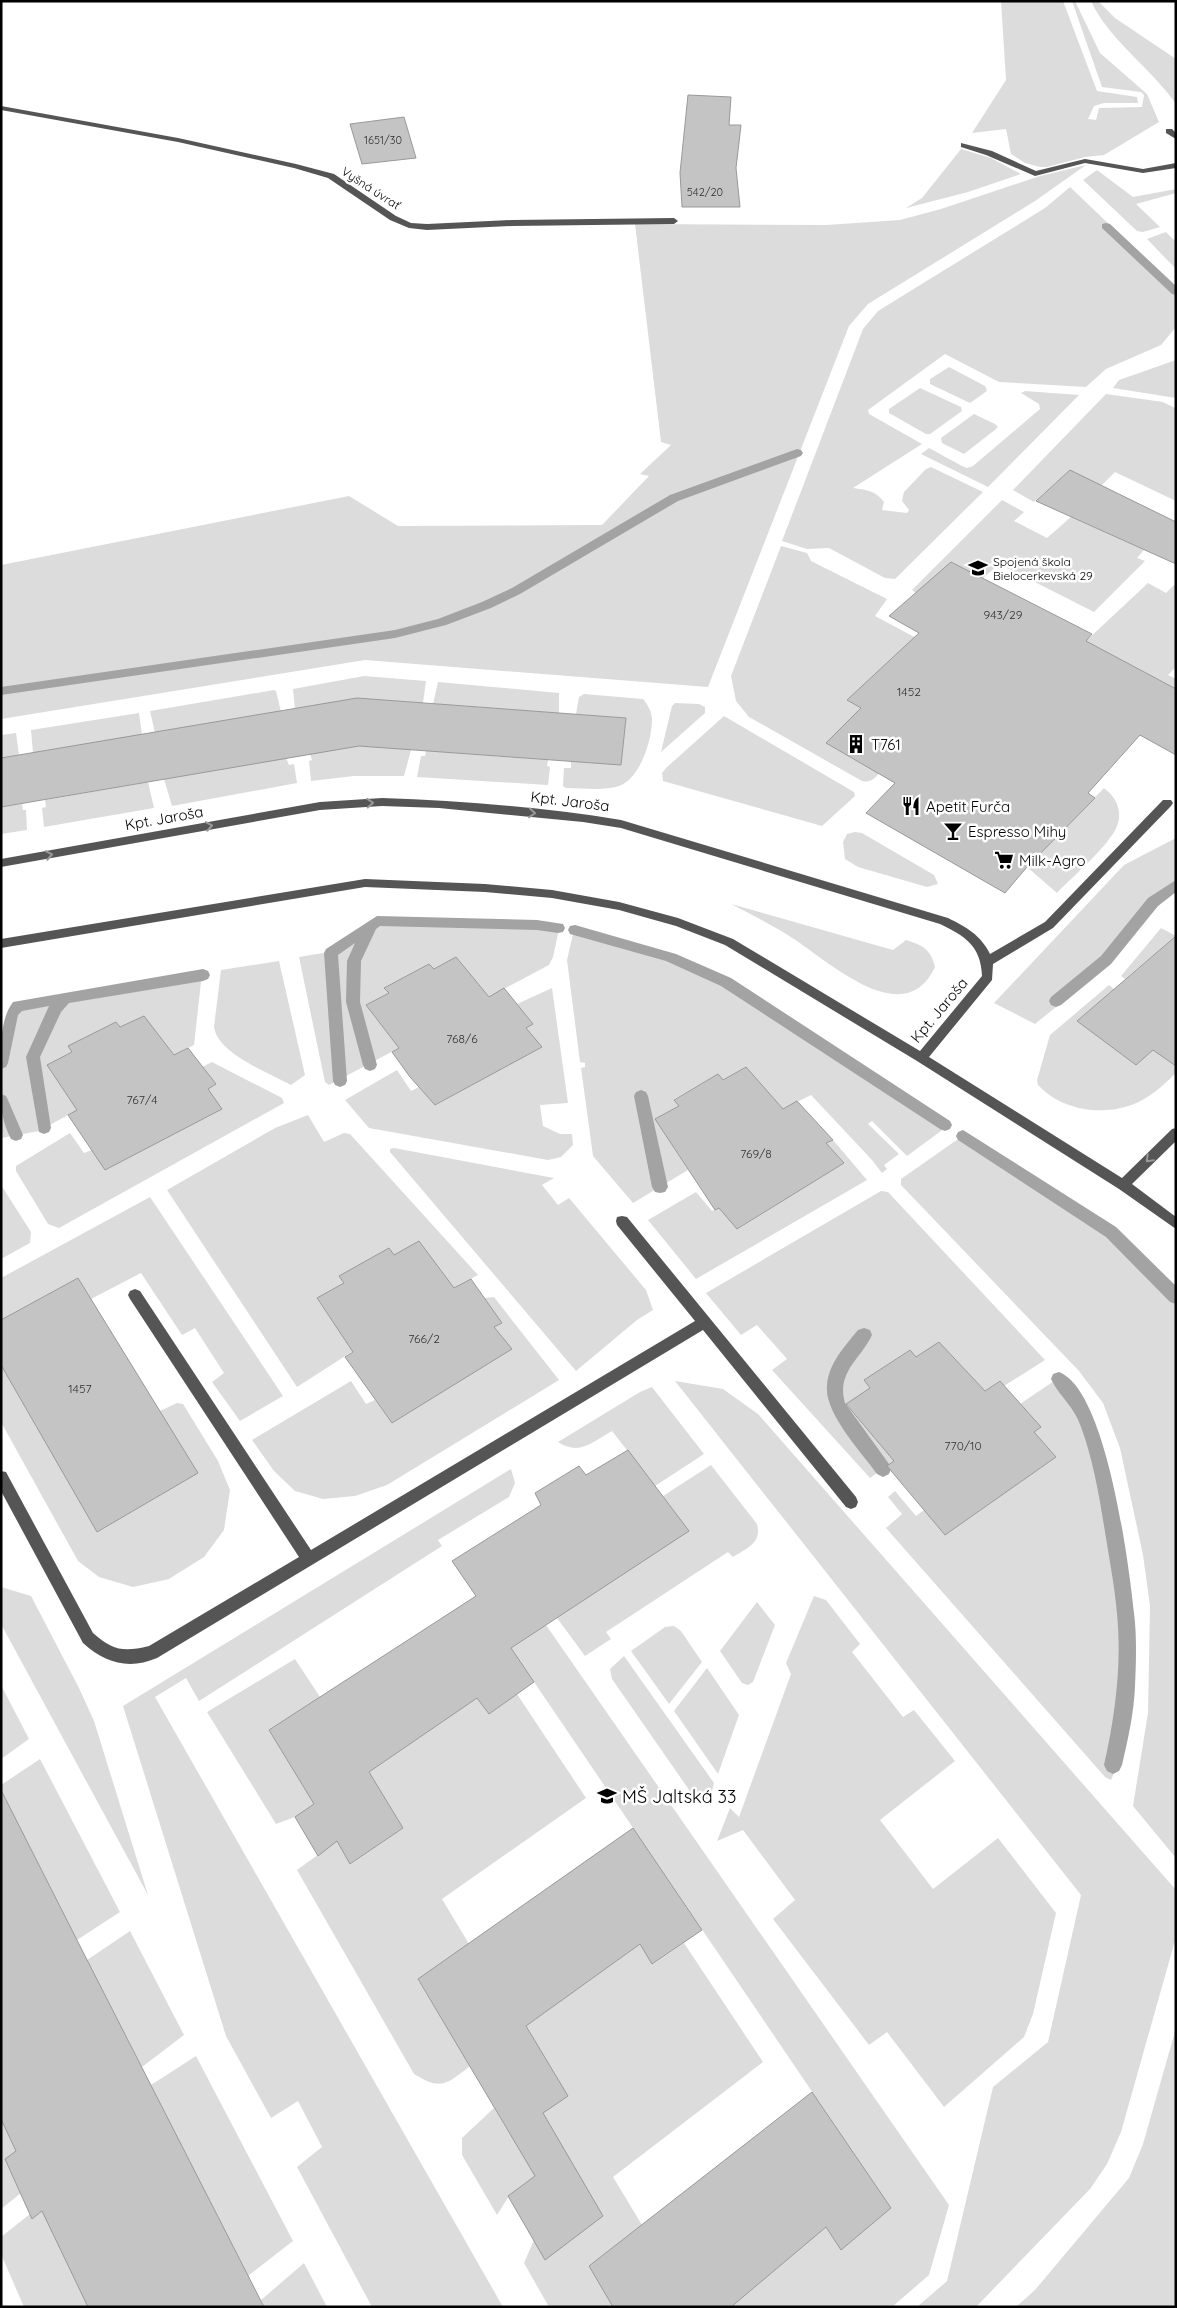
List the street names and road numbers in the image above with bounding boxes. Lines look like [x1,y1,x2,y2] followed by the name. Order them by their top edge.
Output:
[339,163,404,213] street label: Vyšná úvrať
[529,787,611,815] street label: Kpt. Jaroša
[123,802,205,834] street label: Kpt. Jaroša
[906,974,972,1046] street label: Kpt. Jaroša

